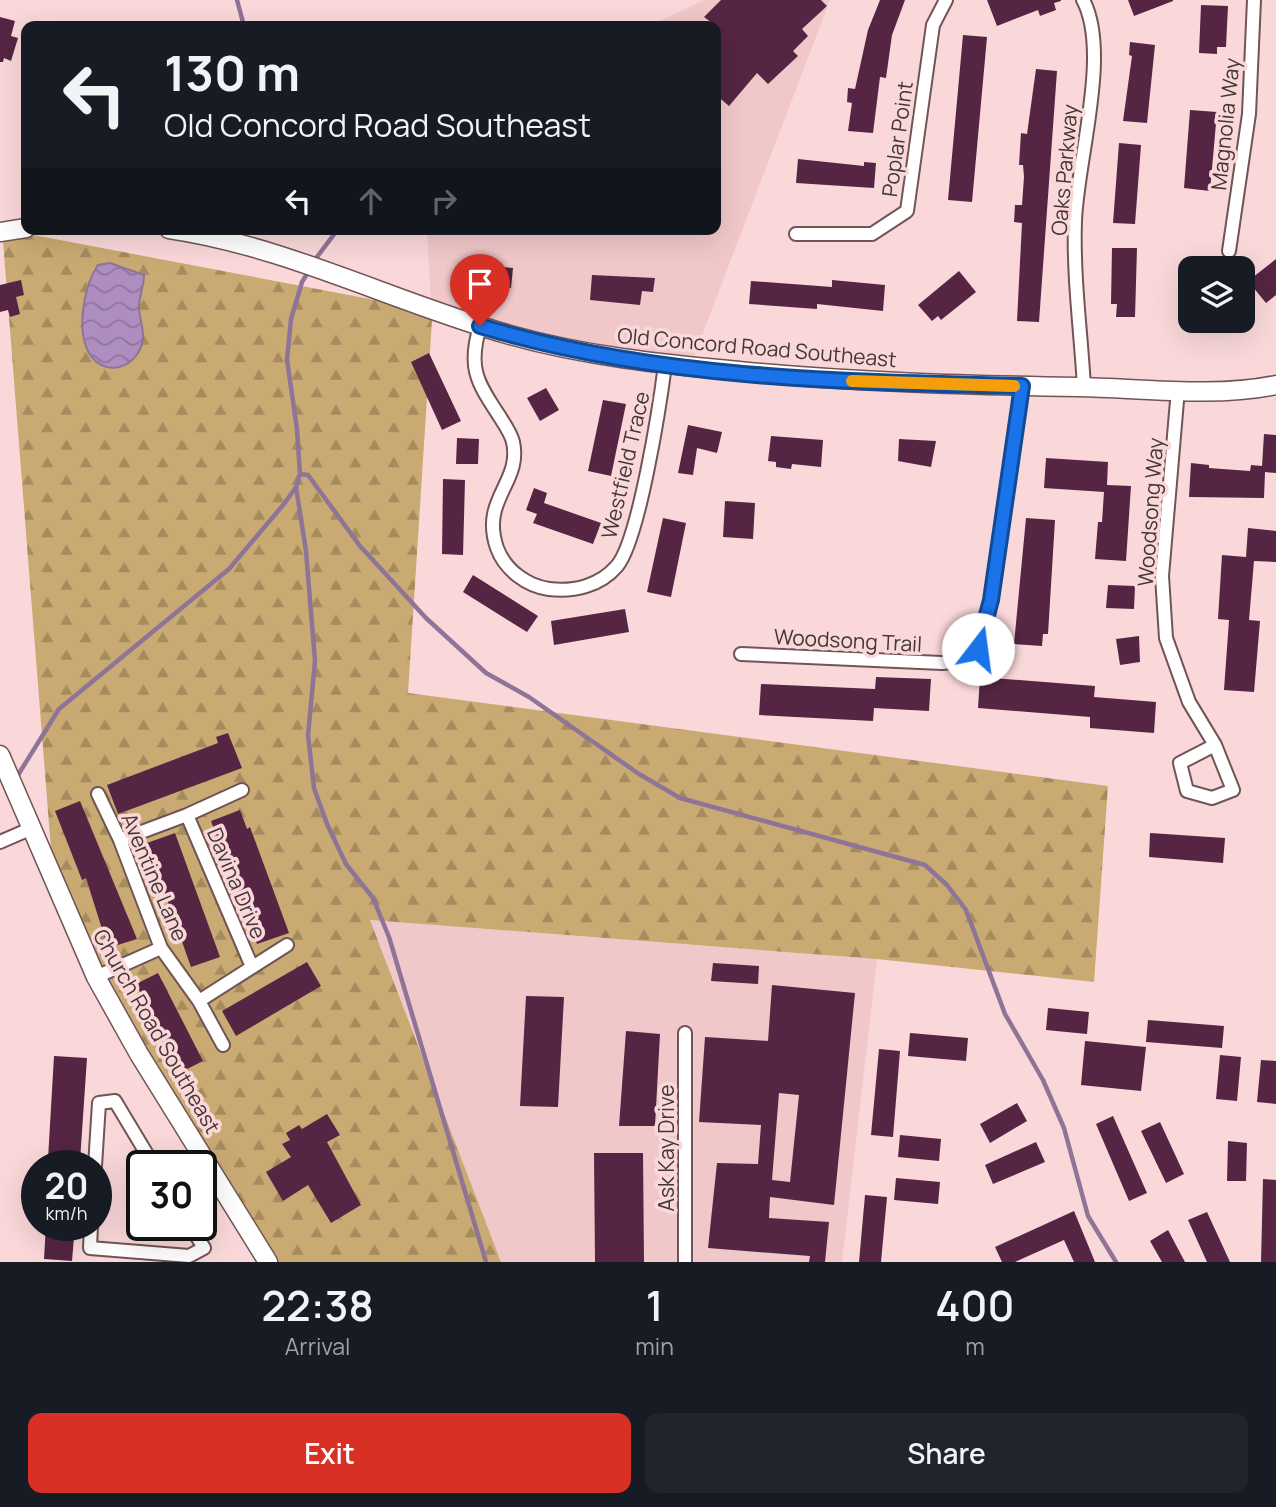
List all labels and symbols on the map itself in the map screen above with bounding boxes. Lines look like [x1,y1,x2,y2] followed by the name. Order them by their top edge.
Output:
[1204,56,1246,192] street label: Magnolia Way
[875,79,919,199] street label: Poplar Point
[1044,103,1084,237] street label: Oaks Parkway
[450,254,510,326] pin
[616,321,898,373] street label: Old Concord Road Southeast
[594,389,656,541] street label: Westfield Trace
[1131,437,1169,587] street label: Woodsong Way
[941,612,1015,686] position arrow
[773,622,923,658] street label: Woodsong Trail
[115,809,195,945] street label: Aventine Lane
[201,823,273,943] street label: Davina Drive
[87,924,227,1138] street label: Church Road Southeast
[652,1085,680,1211] street label: Ask Kay Drive
[126,1150,217,1241] speed limit sign: 30

